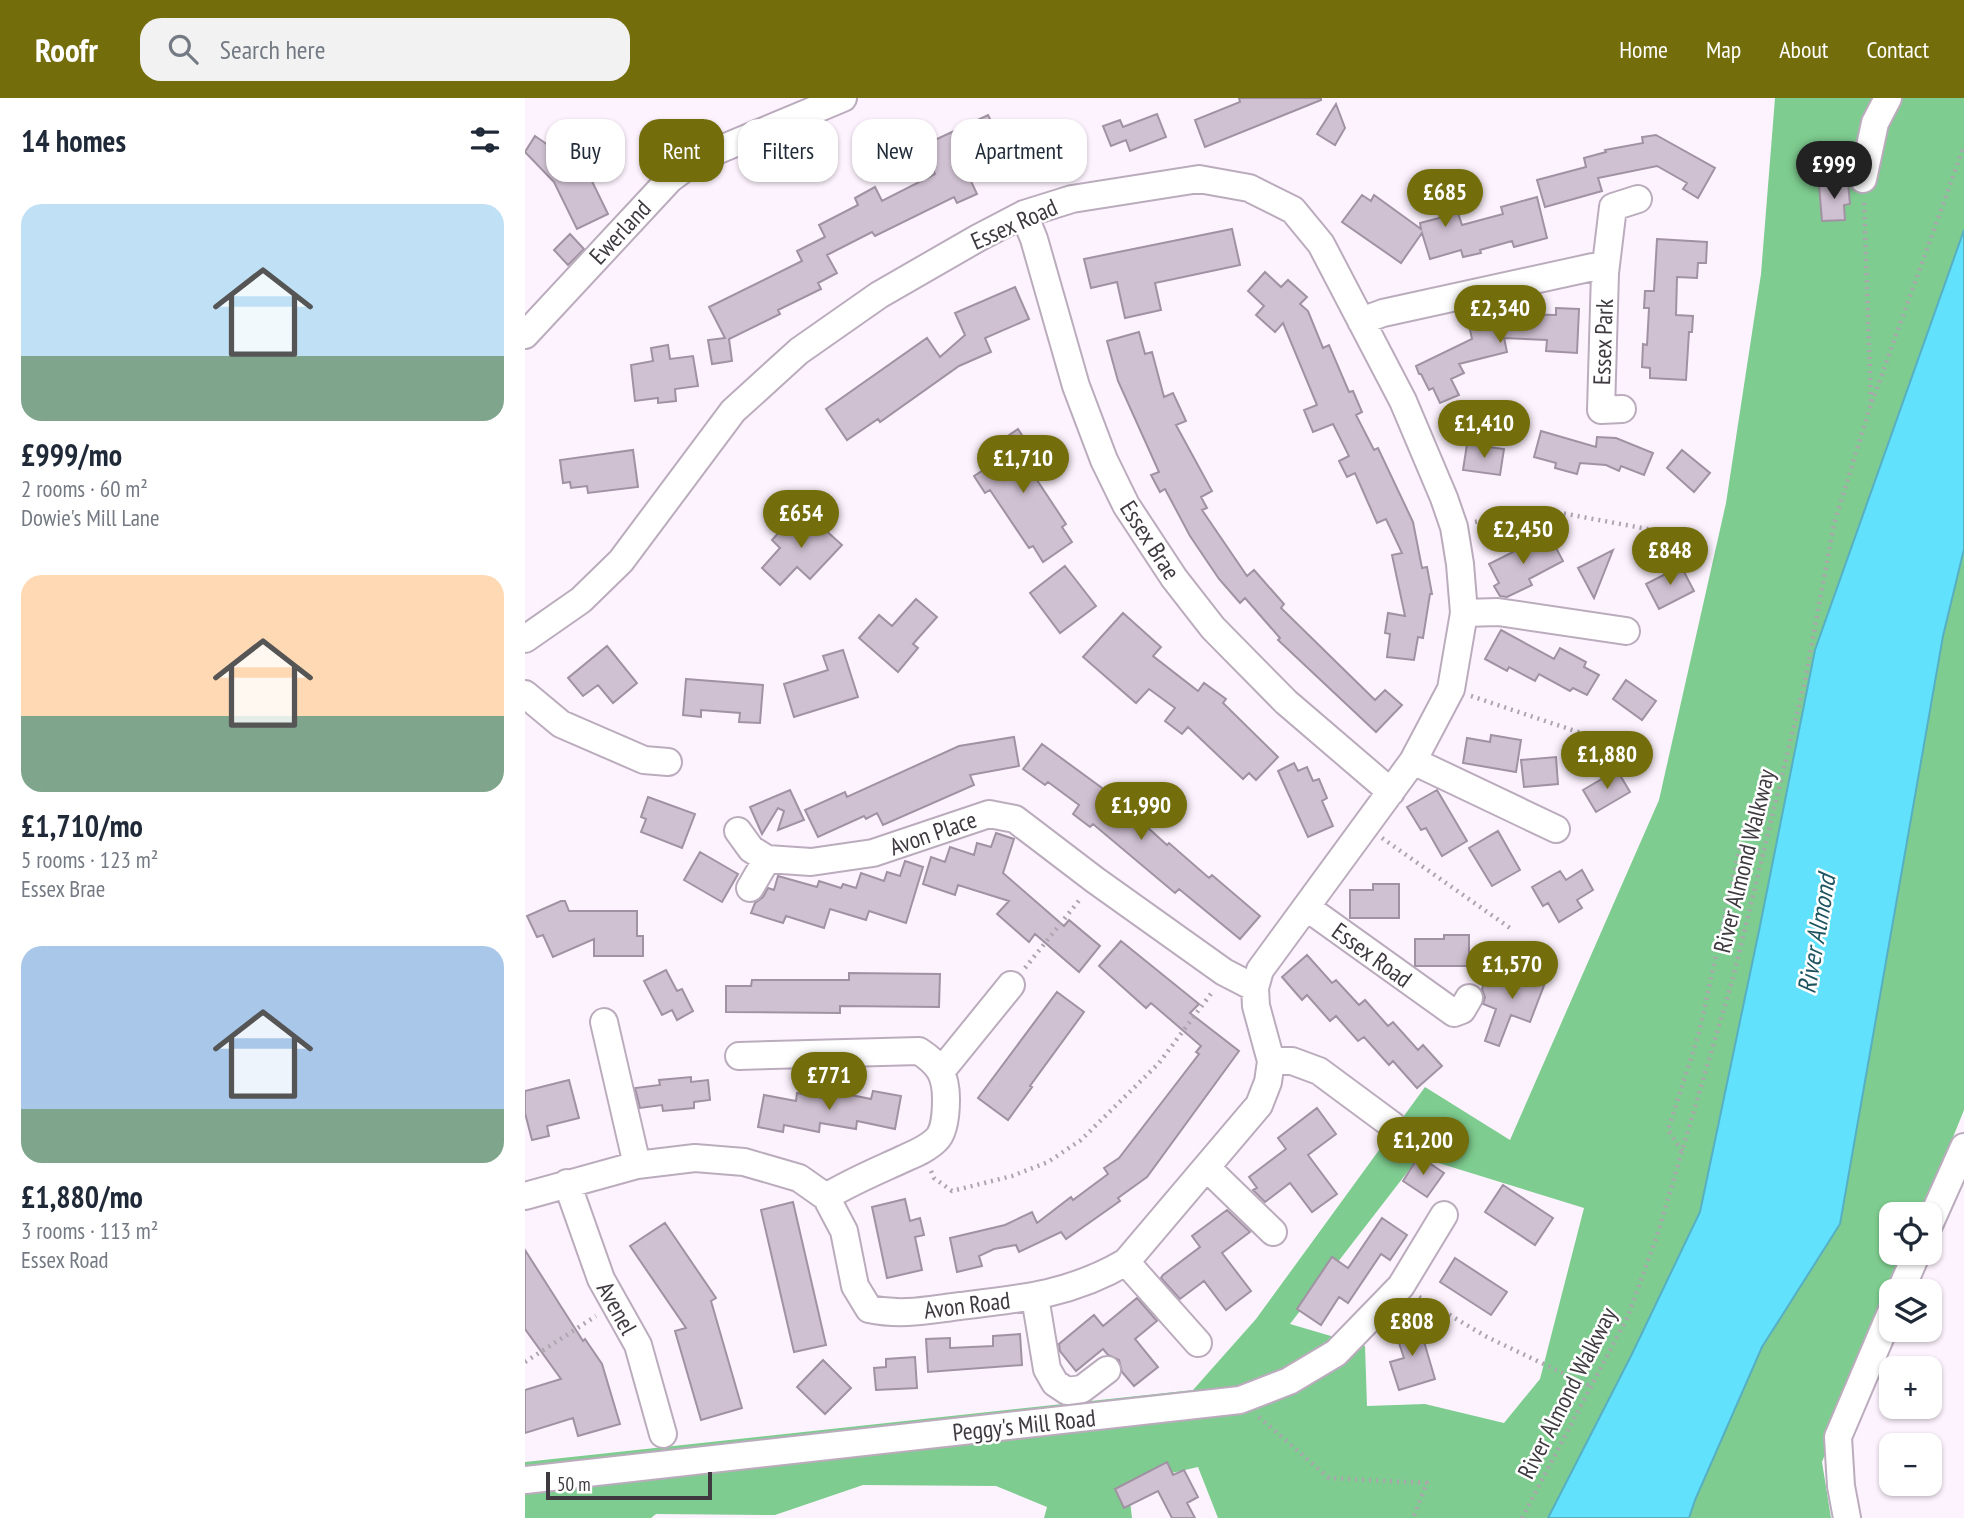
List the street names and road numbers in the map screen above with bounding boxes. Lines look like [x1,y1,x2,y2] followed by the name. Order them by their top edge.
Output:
[966,191,1062,257] street label: Essex Road
[582,193,658,271] street label: Ewerland
[1586,298,1620,386] street label: Essex Park
[1113,495,1187,585] street label: Essex Brae
[1706,766,1782,956] street label: River Almond Walkway
[885,804,981,862] street label: Avon Place
[1326,916,1418,994] street label: Essex Road
[590,1276,644,1340] street label: Avenel
[922,1284,1012,1326] street label: Avon Road
[1510,1302,1624,1484] street label: River Almond Walkway
[951,1402,1097,1448] street label: Peggy's Mill Road

